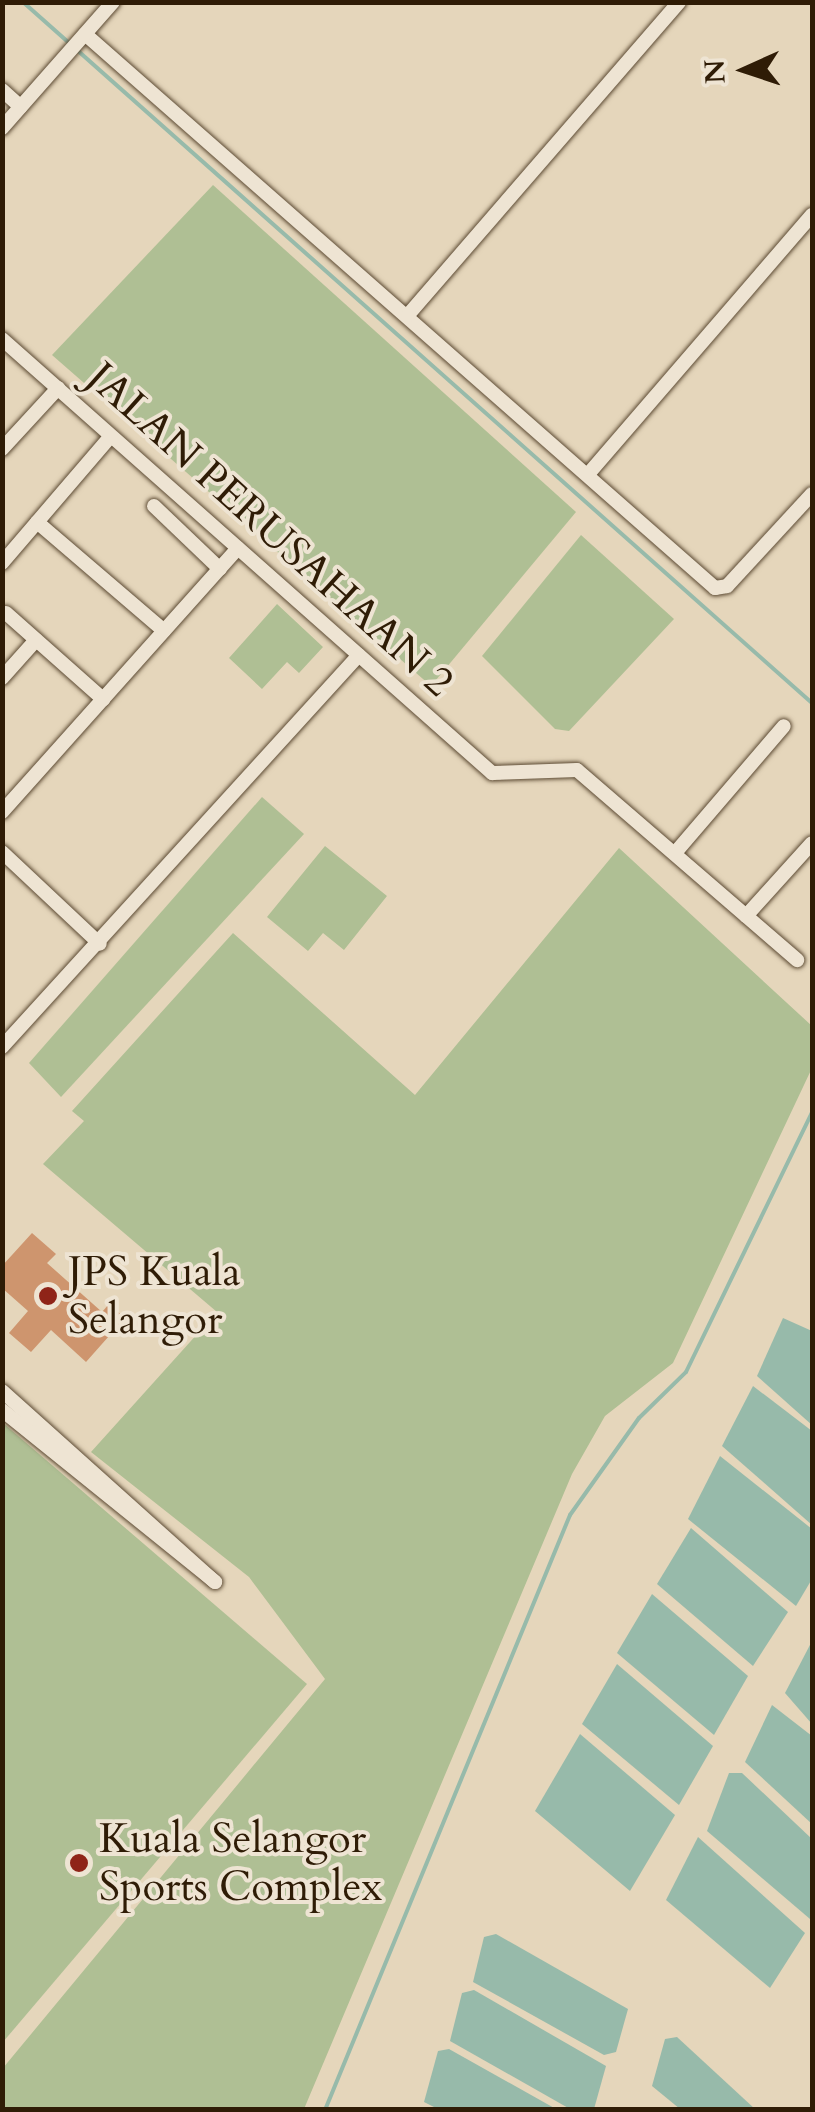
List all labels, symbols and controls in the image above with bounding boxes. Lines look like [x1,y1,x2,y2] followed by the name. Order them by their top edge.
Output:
[695,20,795,120] north arrow
[695,58,735,85] text: N
[77,352,463,708] street label: JALAN PERUSAHAAN 2
[68,1247,241,1346] place label: JPS Kuala Selangor
[37,1285,59,1307] marker: JPS Kuala Selangor
[99,1814,382,1912] place label: Kuala Selangor Sports Complex
[68,1852,90,1874] marker: Kuala Selangor Sports Complex

